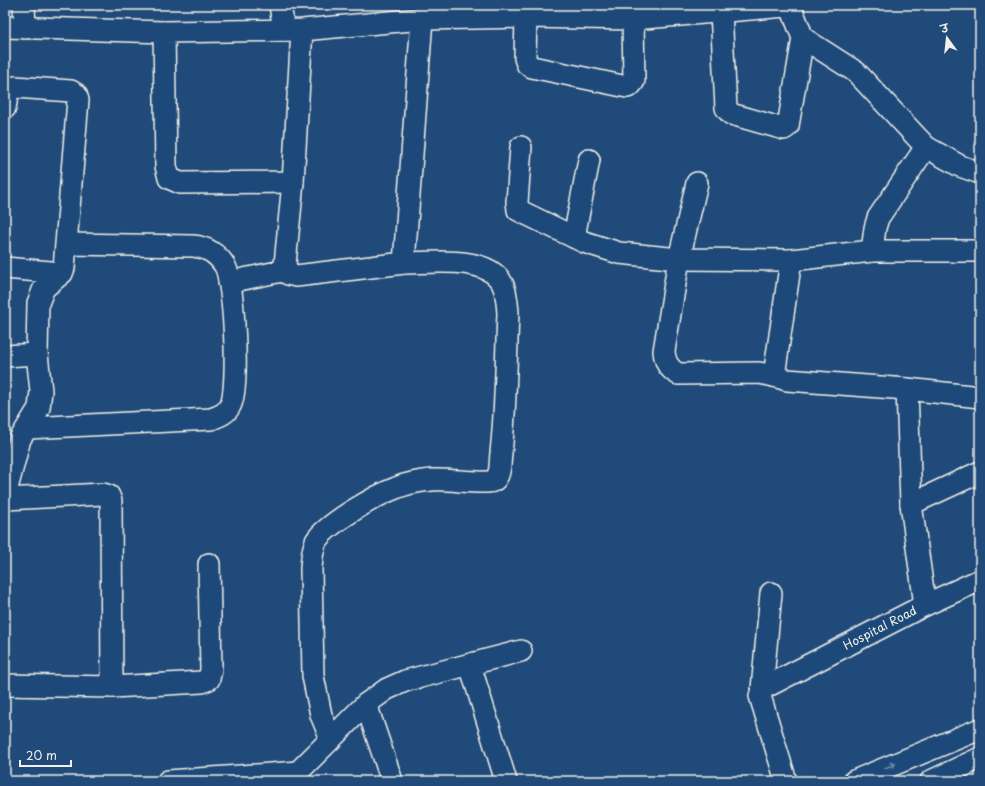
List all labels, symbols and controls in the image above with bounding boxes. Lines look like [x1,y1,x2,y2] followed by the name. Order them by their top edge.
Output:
[927,18,967,58] north arrow
[938,18,952,37] text: उ
[840,601,920,654] street label: Hospital Road
[20,742,71,768] scale bar
[26,746,57,764] text: 20 m
[884,762,896,769] one-way arrow

